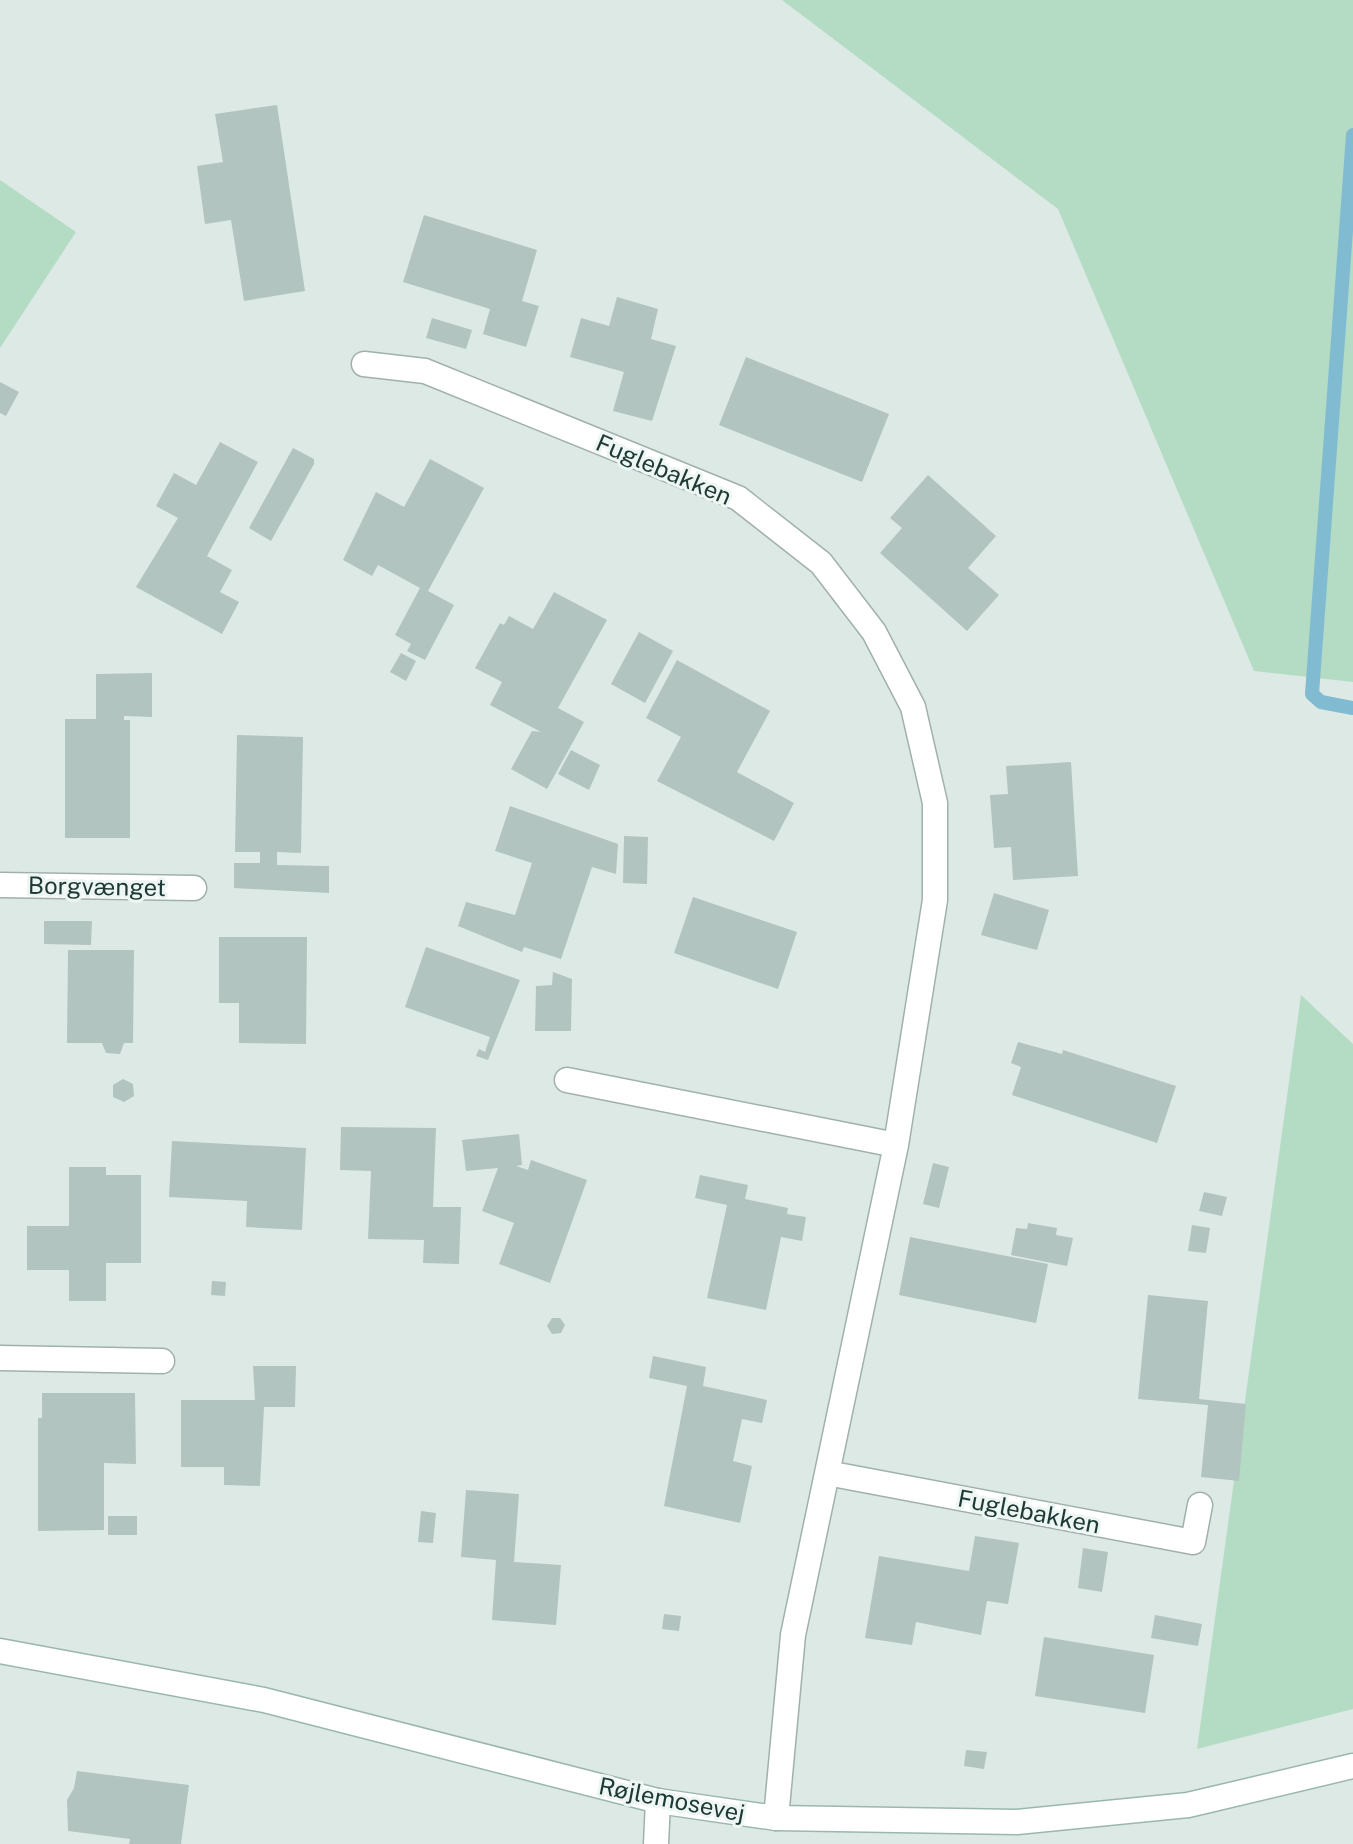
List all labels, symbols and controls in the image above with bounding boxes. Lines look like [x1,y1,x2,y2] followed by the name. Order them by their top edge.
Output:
[592,428,736,510] street label: Fuglebakken
[28,871,166,901] street label: Borgvænget
[955,1483,1103,1539] street label: Fuglebakken
[597,1771,747,1827] street label: Røjlemosevej

